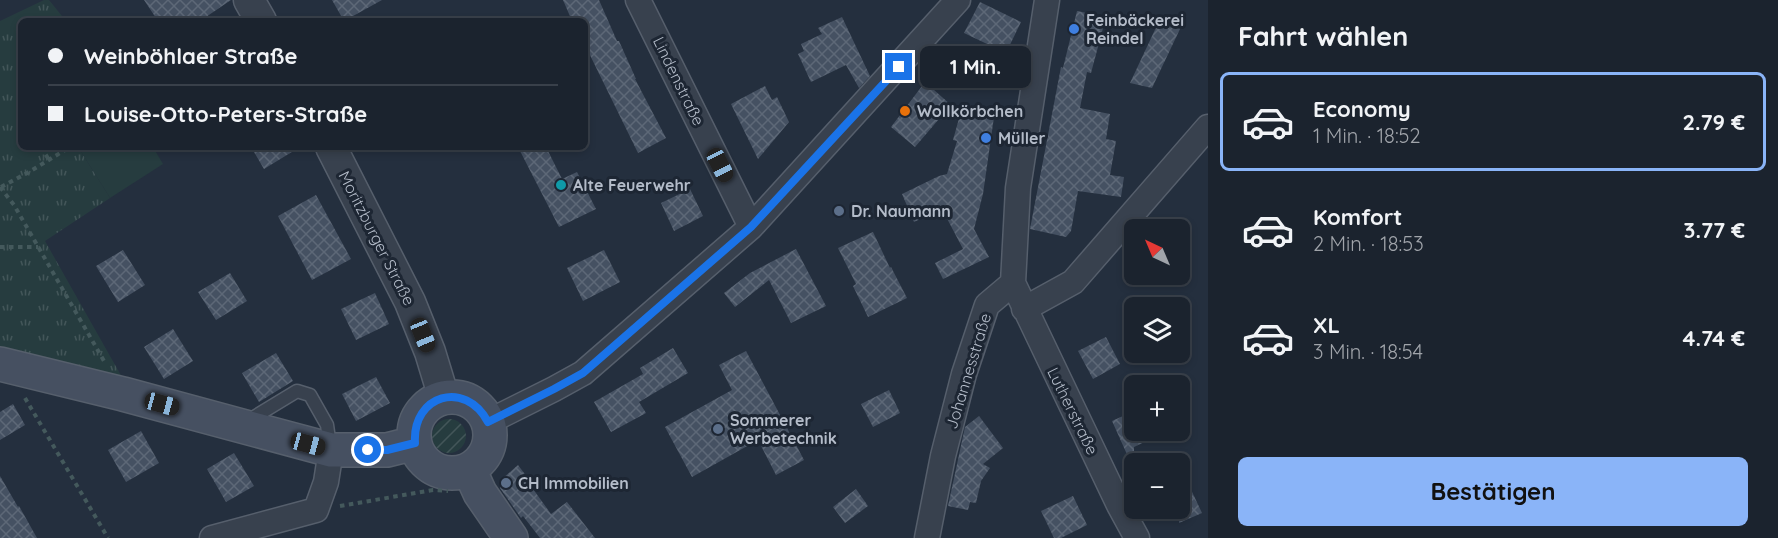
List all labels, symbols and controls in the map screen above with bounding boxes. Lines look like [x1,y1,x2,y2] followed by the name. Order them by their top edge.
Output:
[1086,10,1184,48] place label: Feinbäckerei Reindel
[1238,19,1408,53] text: Fahrt wählen
[1067,22,1081,36] marker: Feinbäckerei Reindel
[649,33,709,129] street label: Lindenstraße
[84,42,297,70] text: Weinböhlaer Straße
[920,46,1031,88] callout: 1 Min.
[885,53,912,80] route end
[950,54,1001,79] text: 1 Min.
[1241,95,1295,149] icon: car
[1313,95,1411,123] text: Economy
[84,100,367,128] text: Louise-Otto-Peters-Straße
[917,101,1023,121] place label: Wollkörbchen
[898,104,912,118] marker: Wollkörbchen
[1682,108,1745,136] text: 2.79 €
[1313,123,1421,148] text: 1 Min. · 18:52
[998,128,1045,148] place label: Müller
[979,131,993,145] marker: Müller
[704,145,736,185] car
[334,167,420,309] street label: Moritzburger Straße
[573,175,691,195] place label: Alte Feuerwehr
[554,178,568,192] marker: Alte Feuerwehr
[851,201,951,221] place label: Dr. Naumann
[1241,203,1295,257] icon: car
[1313,203,1402,231] text: Komfort
[832,204,846,218] marker: Dr. Naumann
[1684,216,1745,244] text: 3.77 €
[1124,219,1190,285] north arrow
[1124,219,1190,519] map controls
[1313,231,1424,256] text: 2 Min. · 18:53
[1124,297,1190,363] button: layers
[941,311,995,431] street label: Johannesstraße
[1241,311,1295,365] icon: car
[1313,311,1340,339] text: XL
[408,315,438,355] car
[1682,324,1745,352] text: 4.74 €
[1313,339,1423,364] text: 3 Min. · 18:54
[1043,364,1103,458] street label: Lutherstraße
[1124,375,1190,441] button: +
[142,391,182,417] car
[730,410,837,448] place label: Sommerer Werbetechnik
[711,422,725,436] marker: Sommerer Werbetechnik
[288,431,328,457] car
[354,436,381,463] route start
[1124,453,1190,519] button: −
[1238,457,1748,526] button: Bestätigen
[518,473,629,493] place label: CH Immobilien
[499,476,513,490] marker: CH Immobilien

